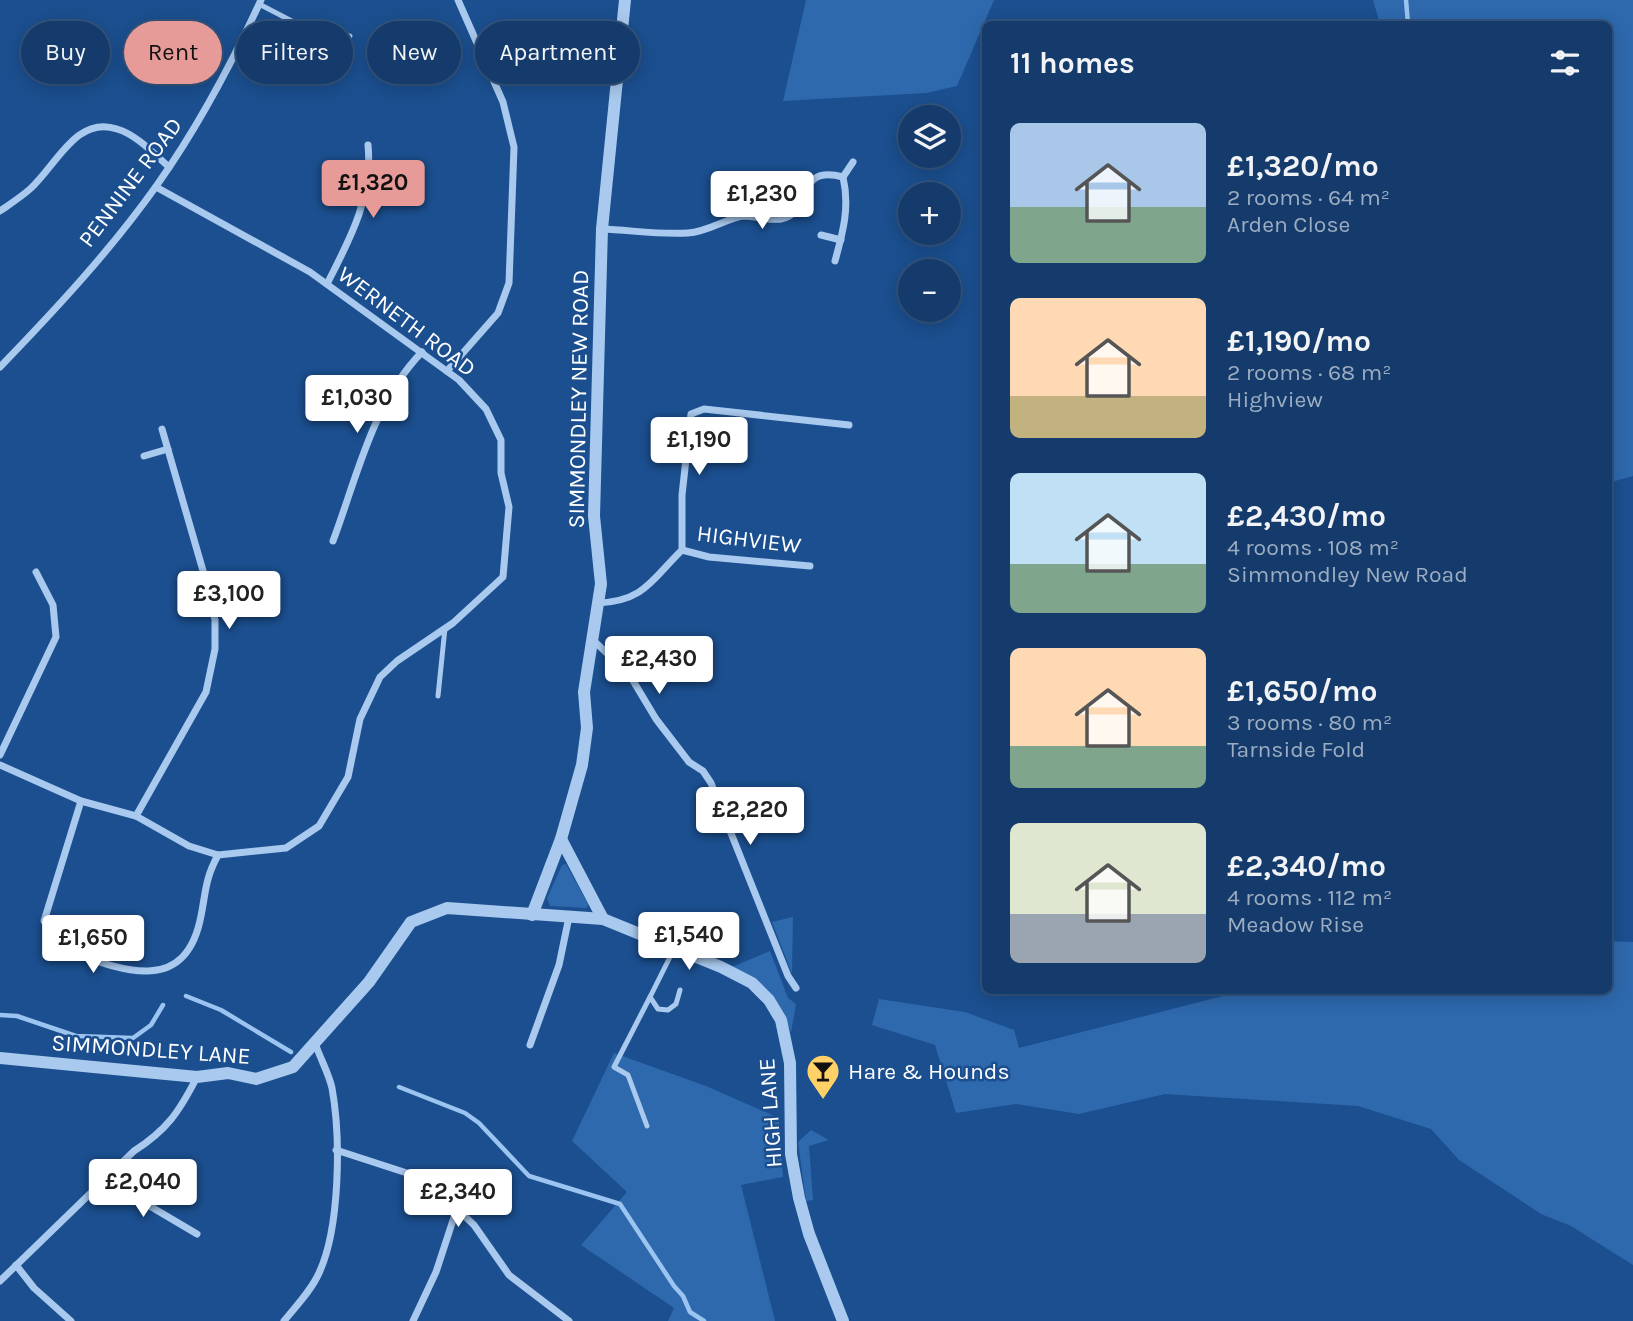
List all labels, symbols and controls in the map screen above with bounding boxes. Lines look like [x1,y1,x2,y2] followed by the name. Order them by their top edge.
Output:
[21,21,110,84] chip: Buy
[124,21,222,84] chip: Rent
[236,21,353,84] chip: Filters
[367,21,461,84] chip: New
[475,21,640,84] chip: Apartment
[1546,44,1584,82] icon: filters
[1010,45,1135,81] text: 11 homes
[898,105,961,322] map controls
[898,105,961,168] button: layers
[73,112,188,252] street label: PENNINE ROAD
[1227,148,1379,184] text: £1,320/mo
[1066,151,1150,235] icon: home
[316,160,430,220] pin: £1,320
[338,169,408,196] text: £1,320
[705,172,819,231] pin: £1,230
[727,180,797,207] text: £1,230
[898,182,961,245] button: +
[1227,184,1390,211] text: 2 rooms · 64 m²
[1227,211,1350,238] text: Arden Close
[898,259,961,322] button: −
[332,261,481,382] street label: WERNETH ROAD
[563,269,594,529] street label: SIMMONDLEY NEW ROAD
[1227,323,1371,359] text: £1,190/mo
[1066,326,1150,410] icon: home
[1227,359,1391,386] text: 2 rooms · 68 m²
[300,376,414,435] pin: £1,030
[321,384,393,411] text: £1,030
[1227,386,1323,413] text: Highview
[642,418,756,477] pin: £1,190
[667,426,731,453] text: £1,190
[1227,498,1386,534] text: £2,430/mo
[1066,501,1150,585] icon: home
[695,520,803,559] street label: HIGHVIEW
[1227,534,1399,561] text: 4 rooms · 108 m²
[1227,561,1468,588] text: Simmondley New Road
[172,572,286,631] pin: £3,100
[193,580,265,607] text: £3,100
[602,636,716,696] pin: £2,430
[621,645,697,672] text: £2,430
[1227,673,1378,709] text: £1,650/mo
[1066,676,1150,760] icon: home
[1227,709,1392,736] text: 3 rooms · 80 m²
[1227,736,1365,763] text: Tarnside Fold
[693,788,807,847] pin: £2,220
[712,796,788,823] text: £2,220
[1227,848,1386,884] text: £2,340/mo
[1066,851,1150,935] icon: home
[1227,884,1392,911] text: 4 rooms · 112 m²
[1227,911,1364,938] text: Meadow Rise
[632,912,746,972] pin: £1,540
[36,916,150,975] pin: £1,650
[654,921,724,948] text: £1,540
[58,924,128,951] text: £1,650
[51,1029,251,1070] street label: SIMMONDLEY LANE
[804,1052,842,1101] bar icon: Hare & Hounds
[753,1057,788,1169] street label: HIGH LANE
[848,1058,1010,1085] place label: Hare & Hounds
[86,1160,200,1219] pin: £2,040
[105,1168,181,1195] text: £2,040
[401,1170,515,1229] pin: £2,340
[420,1178,496,1205] text: £2,340

